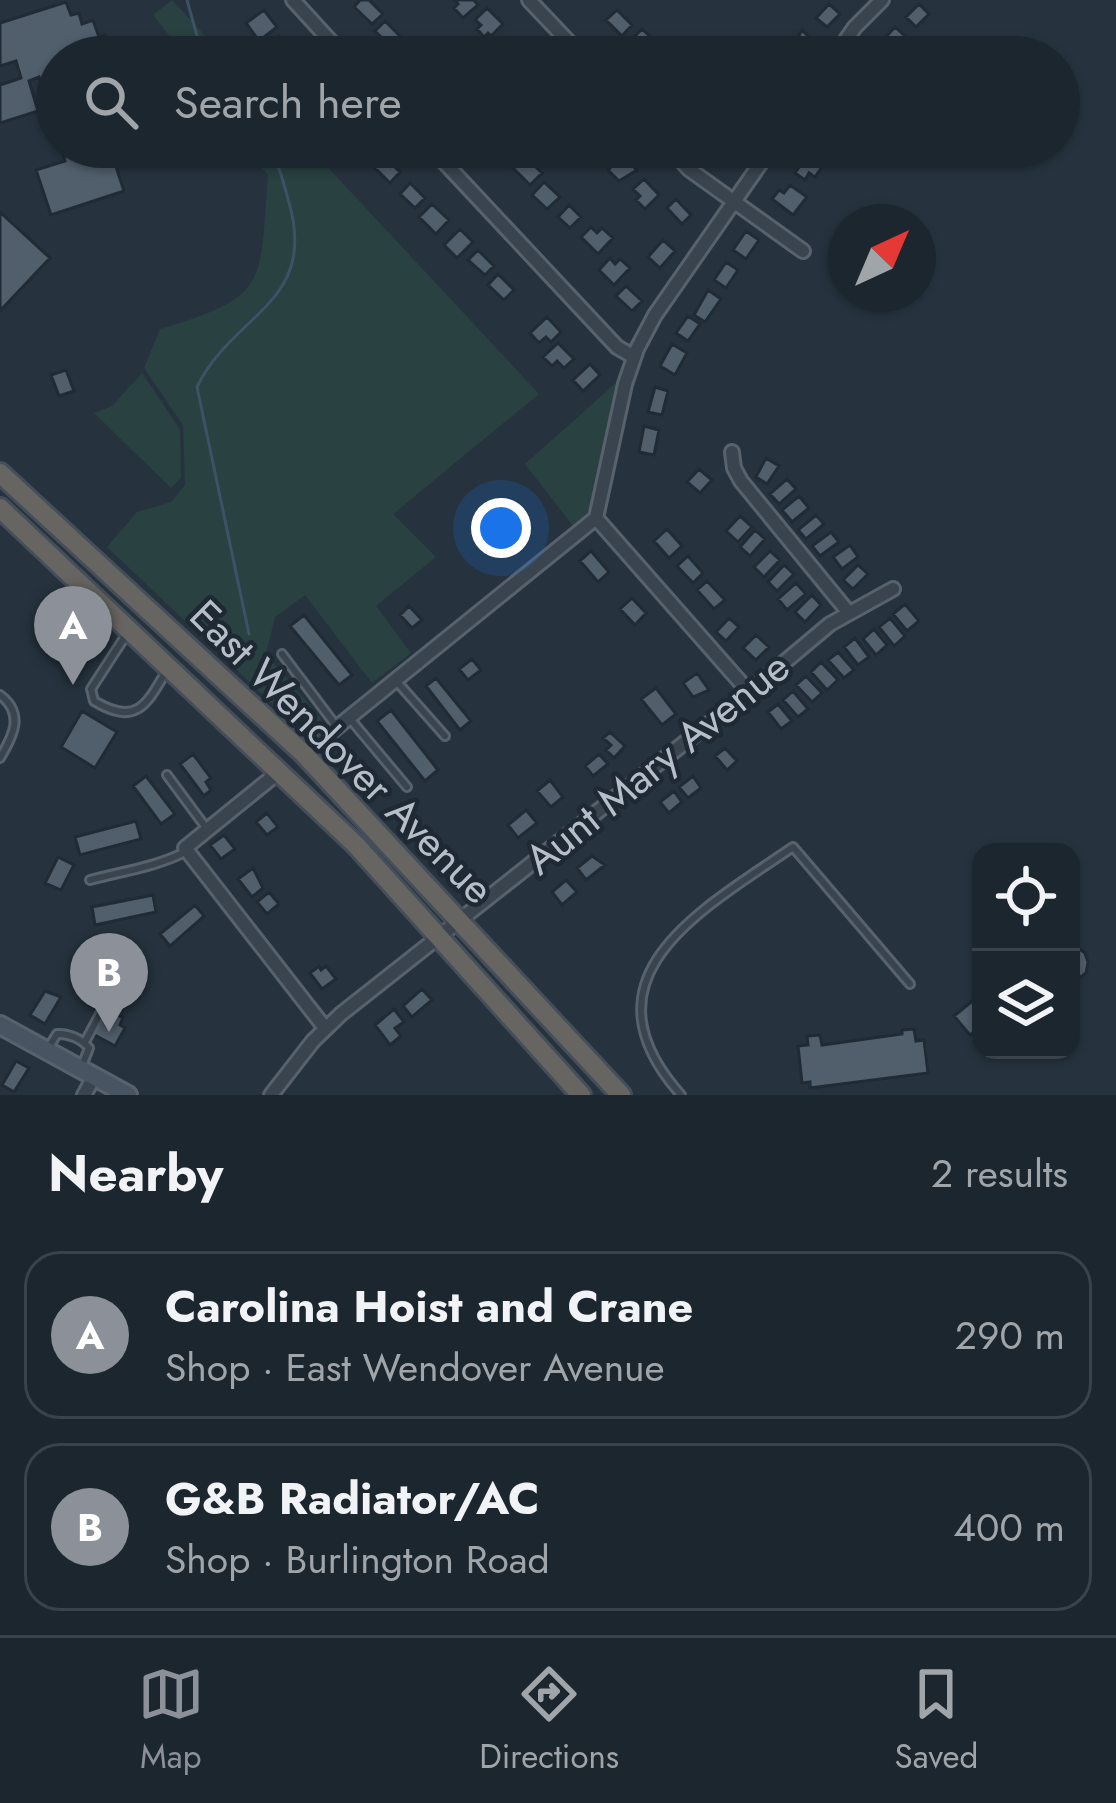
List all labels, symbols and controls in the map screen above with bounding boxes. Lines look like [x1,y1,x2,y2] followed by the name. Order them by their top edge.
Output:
[36,36,1080,168] search box
[78,69,144,135] icon: search
[174,70,402,135] text: Search here
[828,204,936,312] north arrow
[471,498,531,558] your location
[34,586,112,685] pin: A
[176,586,508,918] street label: East Wendover Avenue
[511,637,803,889] street label: Aunt Mary Avenue
[972,843,1080,1059] map controls
[972,843,1080,951] button: locate
[70,933,148,1032] pin: B
[972,951,1080,1059] button: layers
[48,1136,223,1210] text: Nearby
[931,1145,1068,1202] text: 2 results
[165,1274,693,1339] text: Carolina Hoist and Crane
[76,1307,104,1364] text: A
[955,1307,1065,1364] text: 290 m
[165,1339,665,1396] text: Shop · East Wendover Avenue
[165,1466,539,1531] text: G&B Radiator/AC
[77,1499,103,1556] text: B
[953,1499,1065,1556] text: 400 m
[165,1531,550,1588] text: Shop · Burlington Road
[138,1661,204,1780] tab: Map
[479,1661,619,1780] tab: Directions
[895,1661,978,1780] tab: Saved

